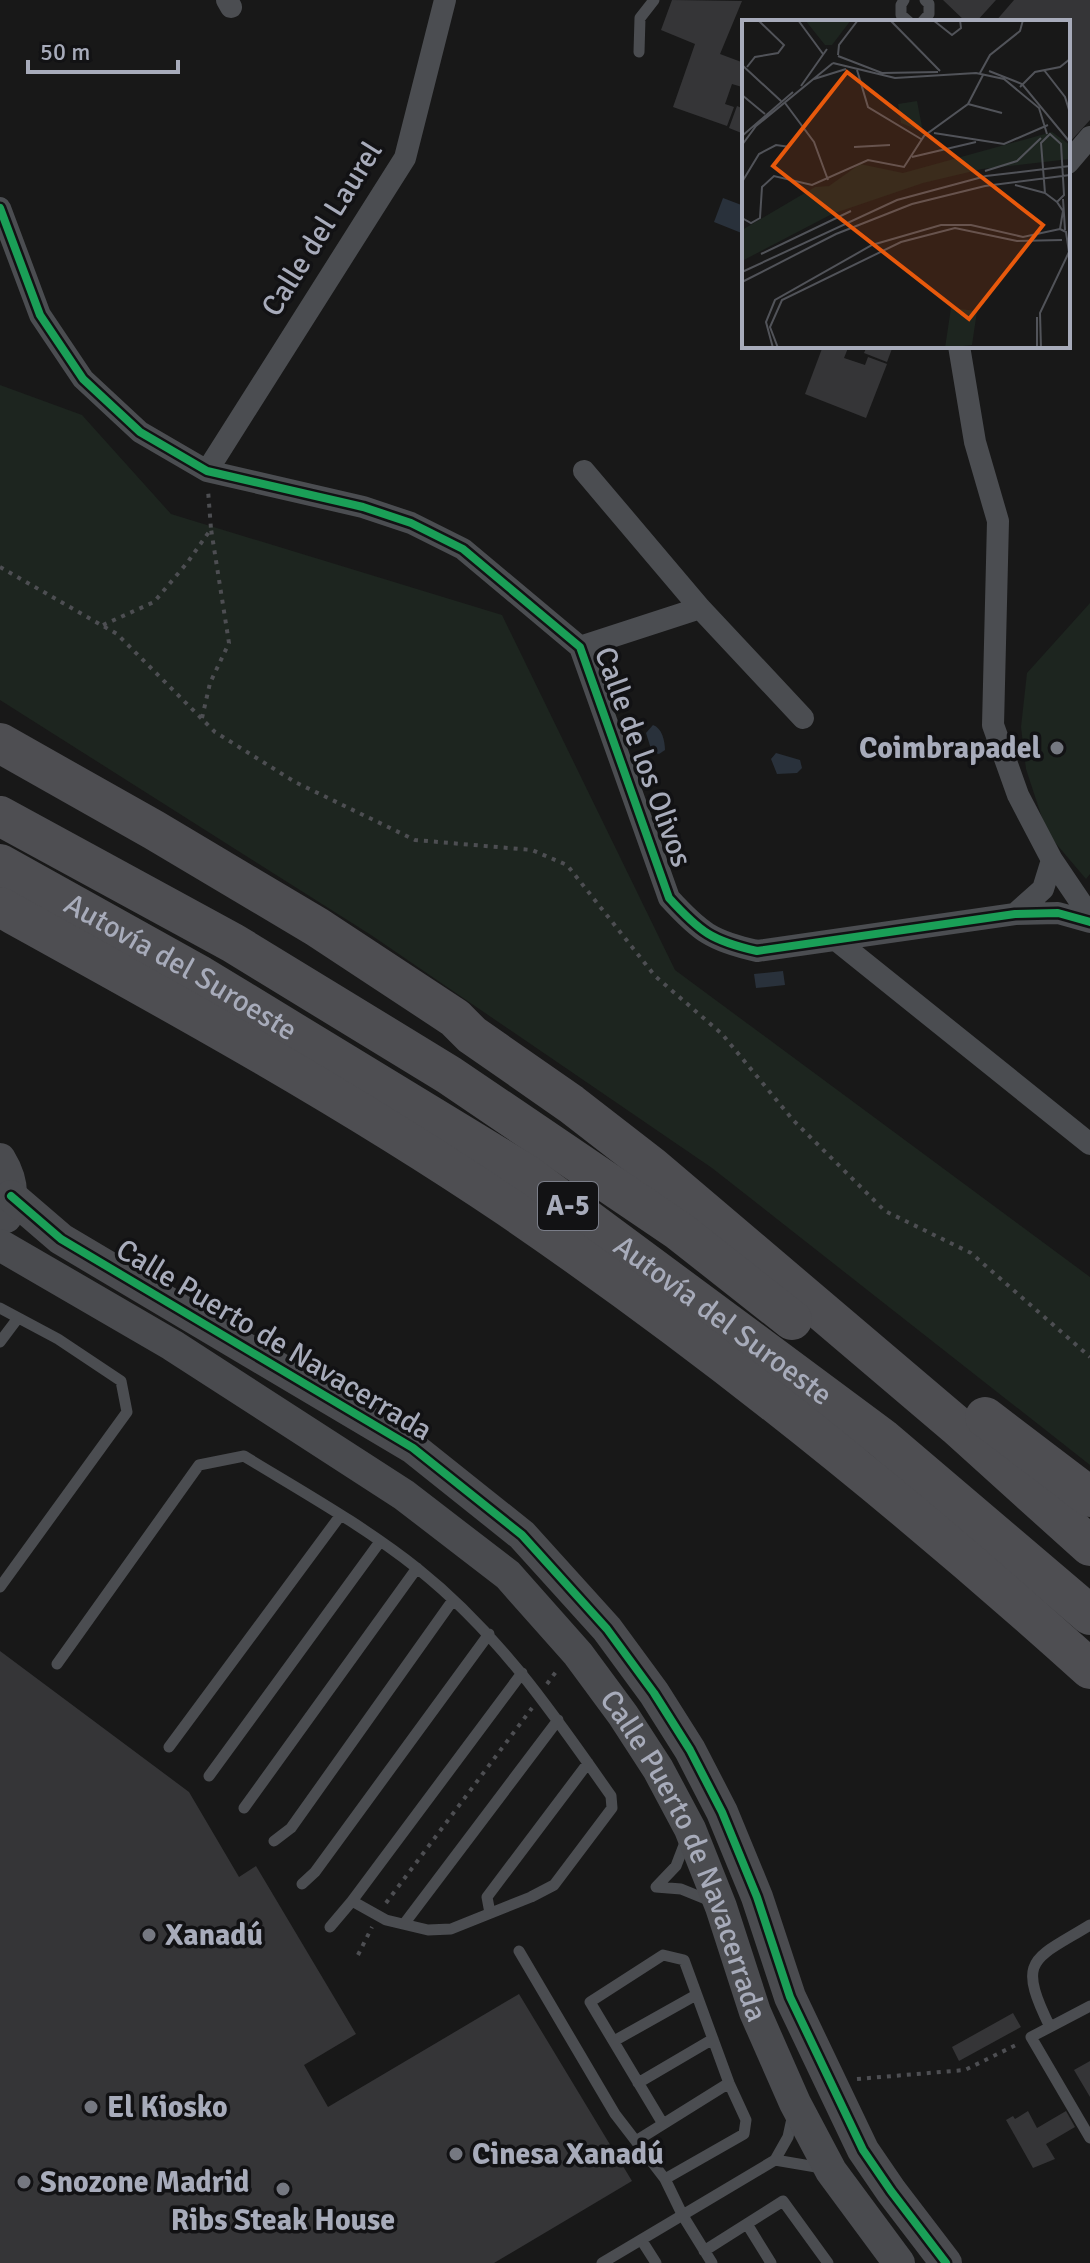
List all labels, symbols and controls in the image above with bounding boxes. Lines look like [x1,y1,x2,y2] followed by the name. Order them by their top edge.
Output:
[742,20,1070,348] inset map
[28,24,178,74] scale bar
[40,37,90,67] text: 50 m
[253,135,391,323] street label: Calle del Laurel
[586,642,700,872] street label: Calle de los Olivos
[859,730,1041,767] place label: Coimbrapadel
[1048,739,1066,757] marker: Coimbrapadel
[58,885,304,1049] street label: Autovía del Suroeste
[538,1182,598,1230] road number: A-5
[607,1227,840,1413] street label: Autovía del Suroeste
[109,1231,439,1449] street label: Calle Puerto de Navacerrada
[592,1682,775,2027] street label: Calle Puerto de Navacerrada
[165,1917,263,1954] place label: Xanadú
[140,1926,158,1944] marker: Xanadú
[107,2089,228,2126] place label: El Kiosko
[82,2098,100,2116] marker: El Kiosko
[472,2136,664,2173] place label: Cinesa Xanadú
[447,2145,465,2163] marker: Cinesa Xanadú
[40,2164,249,2201] place label: Snozone Madrid
[15,2173,33,2191] marker: Snozone Madrid
[274,2180,292,2198] marker: Ribs Steak House
[171,2202,395,2239] place label: Ribs Steak House

